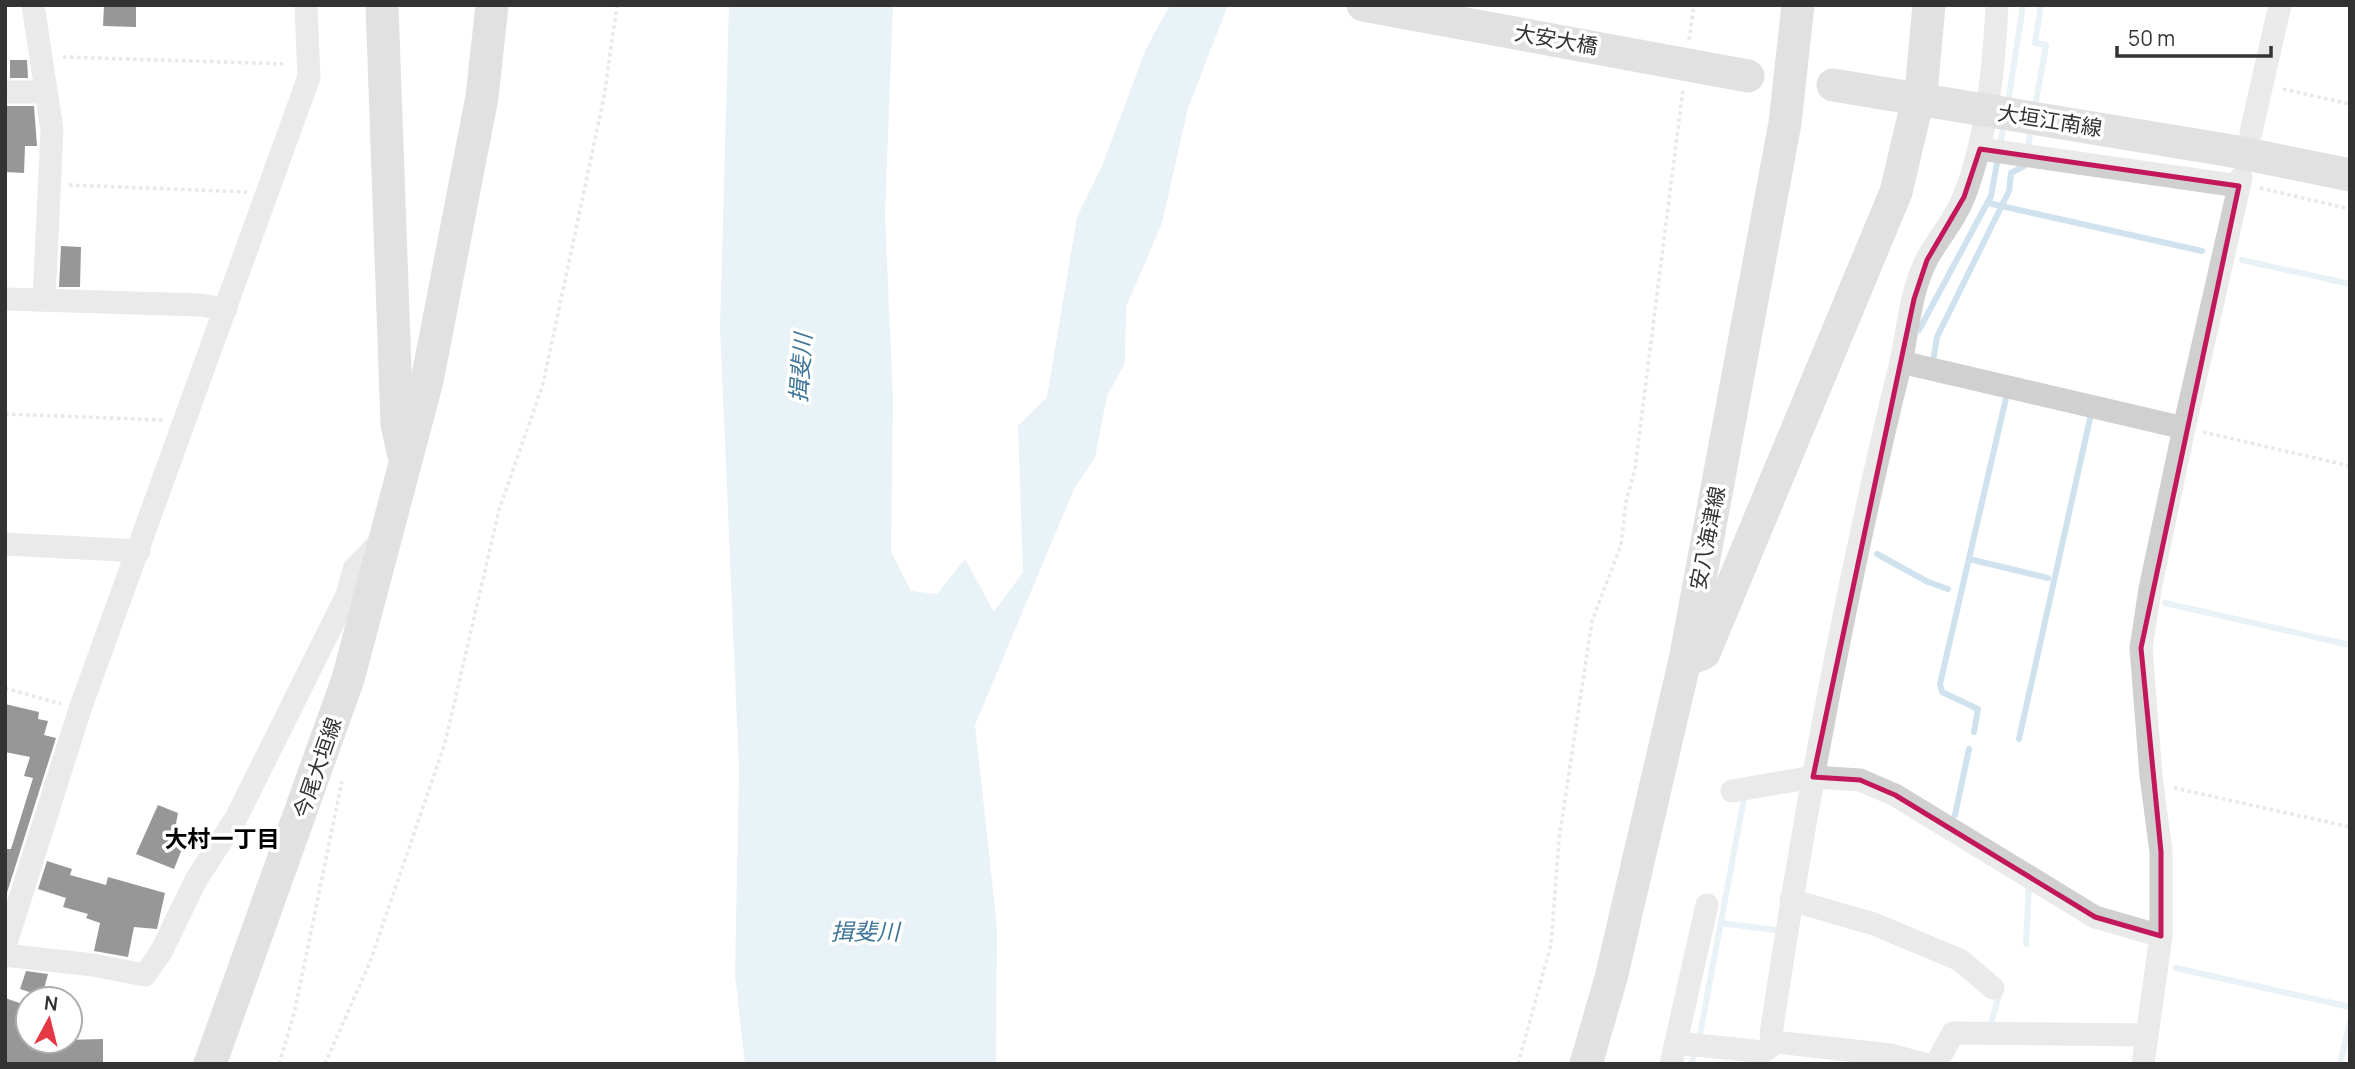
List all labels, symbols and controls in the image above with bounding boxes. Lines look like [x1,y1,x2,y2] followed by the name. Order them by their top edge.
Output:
[2117,14,2271,58] scale bar
[1512,18,1600,60] street label: 大安大橋
[2128,24,2175,52] text: 50 m
[1996,98,2104,142] street label: 大垣江南線
[782,329,819,403] water label: 揖斐川
[1683,484,1731,592] street label: 安八海津線
[287,713,347,822] street label: 今尾大垣線
[165,822,280,854] district label: 大村一丁目
[831,915,903,947] water label: 揖斐川
[14,985,84,1055] north arrow
[43,989,59,1017] text: N

